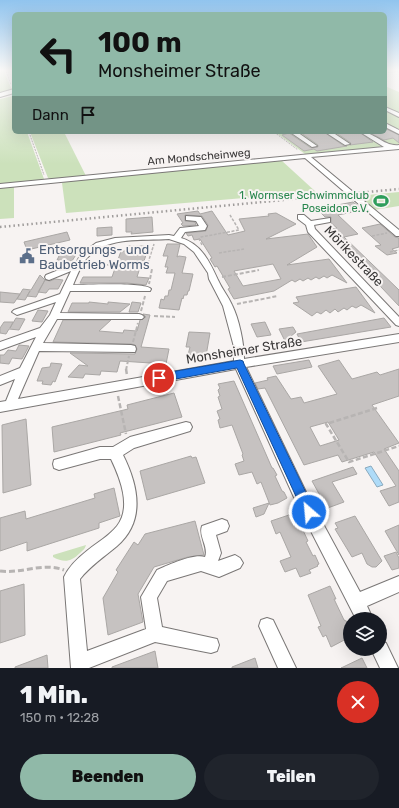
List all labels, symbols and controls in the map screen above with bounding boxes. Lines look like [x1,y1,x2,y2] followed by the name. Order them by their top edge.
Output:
[98,26,182,59] text: 100 m
[32,28,84,80] icon: left
[98,60,261,82] text: Monsheimer Straße
[77,104,99,126] icon: arrive
[32,106,69,124] text: Dann
[147,146,251,168] street label: Am Mondscheinweg
[239,189,369,215] place label: 1. Wormser Schwimmclub Poseidon e.V.
[372,192,390,210] sports icon: 1. Wormser Schwimmclub Poseidon e.V.
[321,223,387,289] street label: Mörikestraße
[39,242,150,272] place label: Entsorgungs- und Baubetrieb Worms
[18,247,36,265] public building icon: Entsorgungs- und Baubetrieb Worms
[185,333,303,367] street label: Monsheimer Straße
[142,361,176,395] pin
[148,367,170,389] icon: arrive
[288,491,330,533] position arrow
[343,612,387,656] map controls
[343,612,387,656] button: layers
[20,681,88,709] text: 1 Min.
[337,681,379,723] button: close
[20,710,99,725] text: 150 m · 12:28
[20,754,196,800] button: Beenden
[204,754,379,800] button: Teilen

